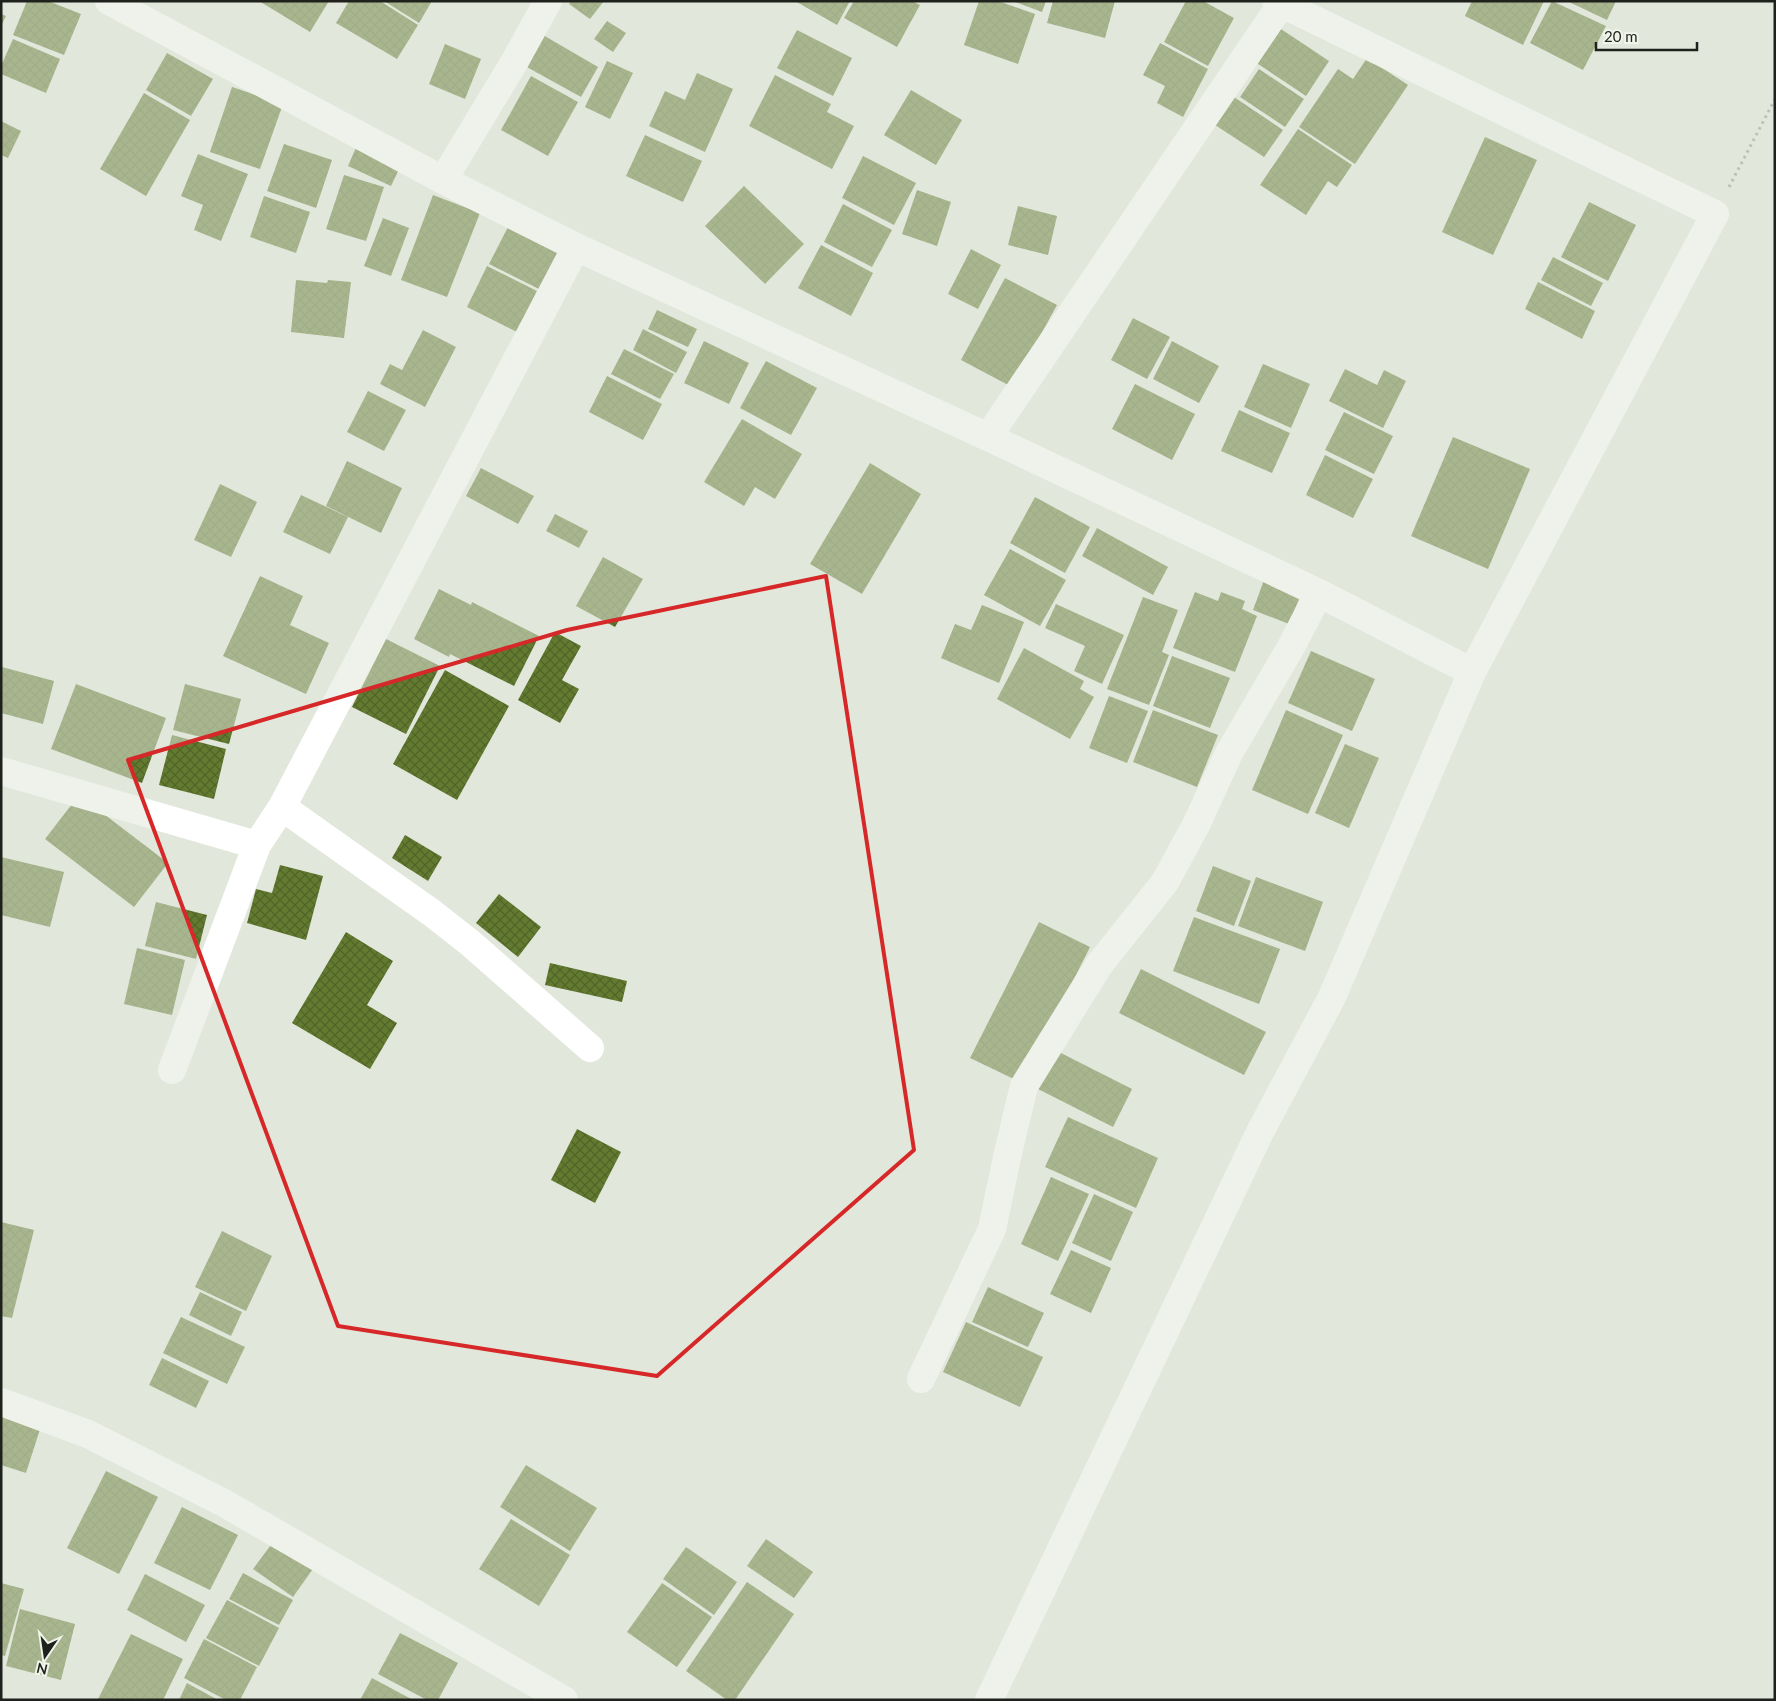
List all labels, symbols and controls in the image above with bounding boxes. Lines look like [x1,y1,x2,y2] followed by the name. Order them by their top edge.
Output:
[1596,20,1697,52] scale bar
[1604,27,1638,45] text: 20 m
[20,1631,70,1681] north arrow
[35,1660,49,1679] text: N

